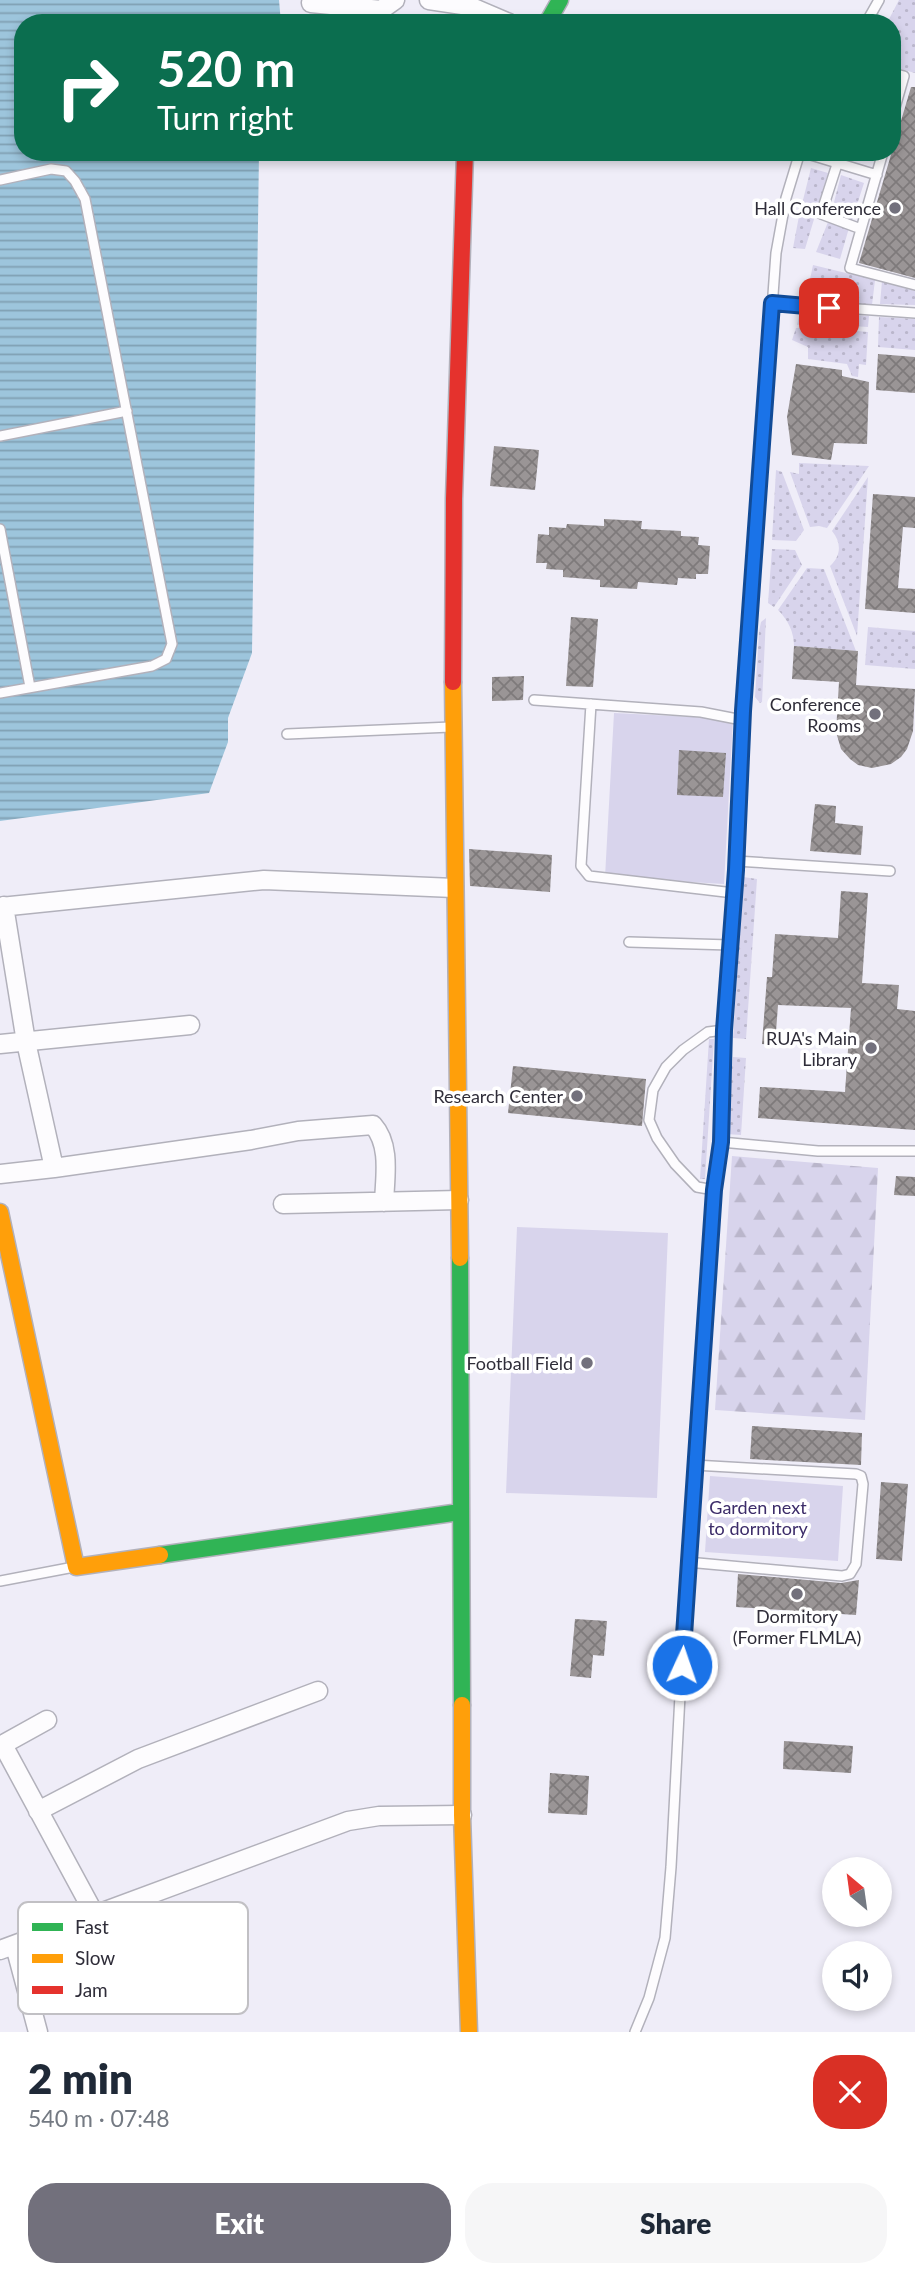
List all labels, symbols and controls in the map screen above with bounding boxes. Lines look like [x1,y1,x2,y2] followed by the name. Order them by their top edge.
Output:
[157,39,295,97] text: 520 m
[42,42,133,133] icon: right
[157,98,293,137] text: Turn right
[754,197,881,219] place label: Hall Conference
[887,200,903,216] marker: Hall Conference
[799,278,859,338] pin
[810,289,848,327] icon: arrive
[770,693,861,736] place label: Conference Rooms
[867,706,883,722] marker: Conference Rooms
[766,1027,858,1070] place label: RUA's Main Library
[863,1040,879,1056] marker: RUA's Main Library
[433,1085,563,1107] place label: Research Center
[569,1088,585,1104] marker: Research Center
[466,1352,573,1374] place label: Football Field
[579,1355,595,1371] marker: Football Field
[708,1496,809,1539] park label: Garden next to dormitory
[789,1586,805,1602] marker: Dormitory (Former FLMLA)
[733,1605,861,1648] place label: Dormitory (Former FLMLA)
[645,1628,719,1702] position arrow
[822,1857,892,1927] north arrow
[822,1857,892,2011] map controls
[18,1902,248,2014] legend
[75,1915,109,1938] text: Fast
[822,1941,892,2011] button: sound
[75,1946,115,1969] text: Slow
[75,1978,108,2001] text: Jam
[28,2053,133,2103] text: 2 min
[813,2055,887,2129] button: close
[28,2104,170,2132] text: 540 m · 07:48
[28,2183,451,2263] button: Exit
[465,2183,887,2263] button: Share

